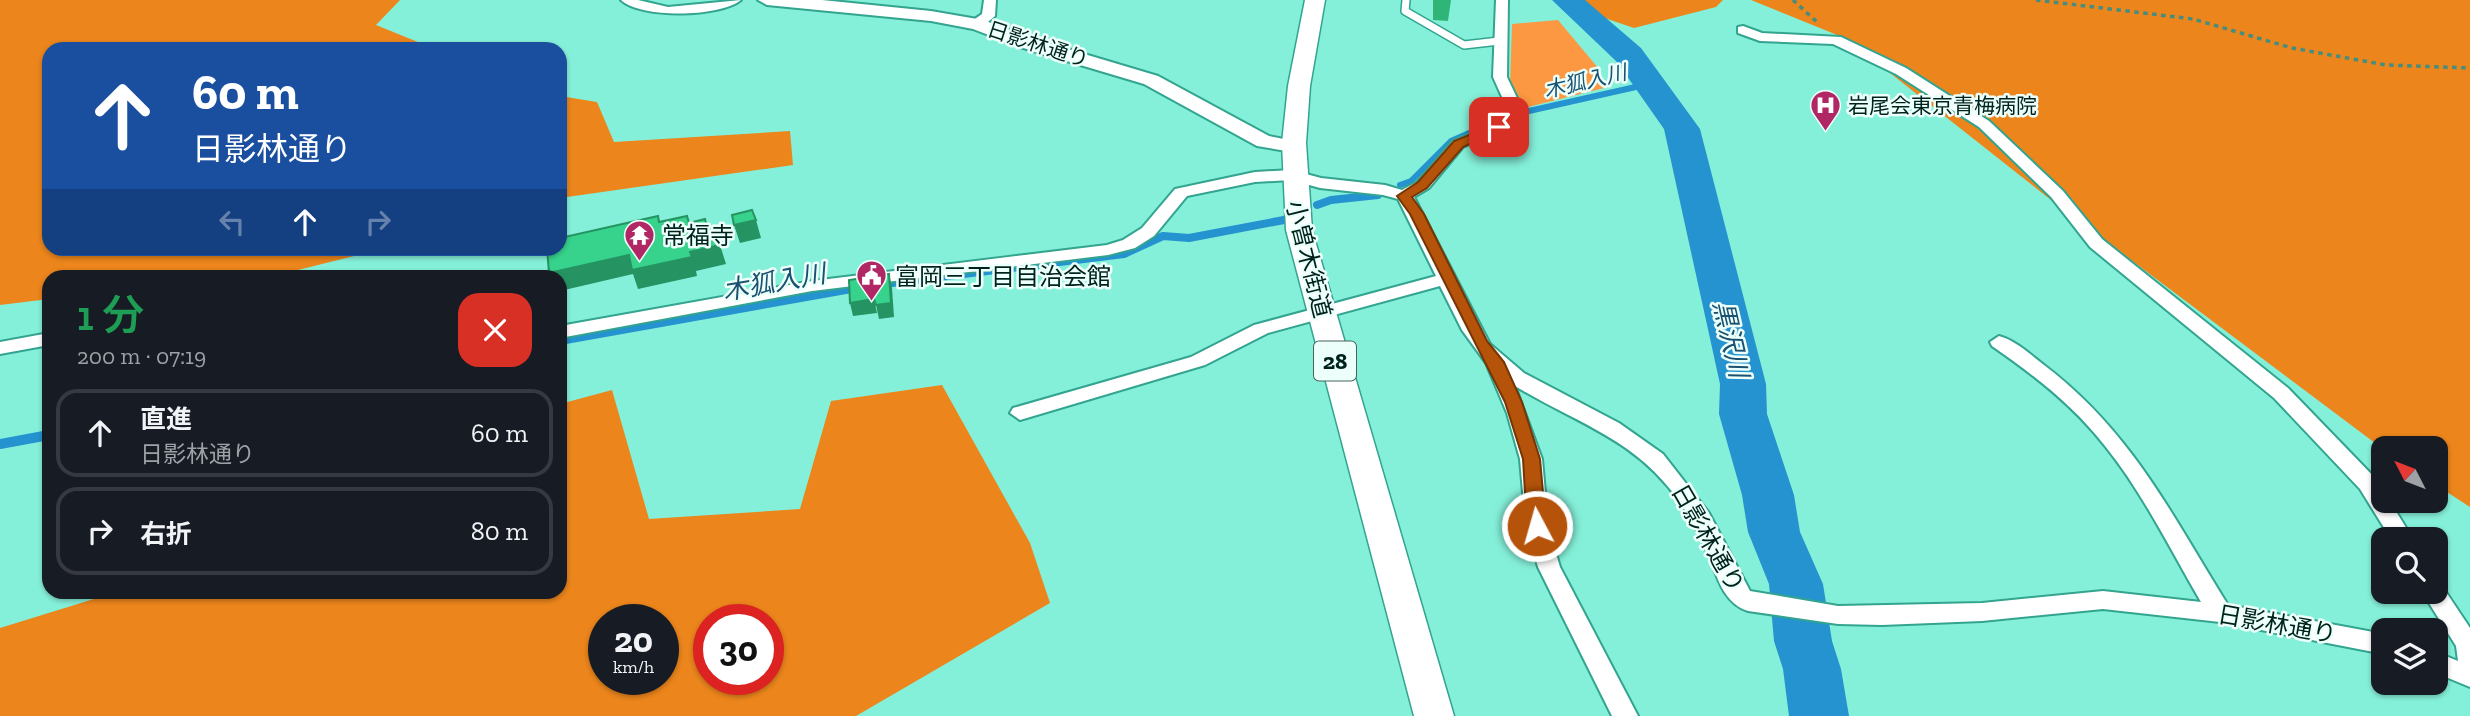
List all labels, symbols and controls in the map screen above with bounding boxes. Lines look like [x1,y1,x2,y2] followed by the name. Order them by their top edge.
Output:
[984,16,1092,72] street label: 日影林通り
[1541,59,1631,103] water label: 木狐入川
[192,63,299,122] text: 60 m
[77,70,168,161] icon: ahead
[1808,88,1842,132] hospital icon: 岩尾会東京青梅病院
[1848,93,2037,118] place label: 岩尾会東京青梅病院
[1469,97,1529,157] pin
[1480,108,1518,146] icon: arrive
[192,130,352,168] text: 日影林通り
[1280,197,1338,321] street label: 小曽木街道
[213,203,251,241] icon: left
[286,203,324,241] icon: ahead
[359,203,397,241] icon: right
[622,218,656,262] temple icon: 常福寺
[662,221,734,250] place label: 常福寺
[720,257,831,307] water label: 木狐入川
[855,259,889,303] public building icon: 富岡三丁目自治会館
[895,262,1111,291] place label: 富岡三丁目自治会館
[77,290,144,341] text: 1 分
[458,293,532,367] button: close
[1707,297,1756,384] water label: 黒沢川
[77,342,206,370] text: 200 m · 07:19
[1314,342,1356,380] road number: 28
[140,403,192,435] text: 直進
[81,414,119,452] icon: ahead
[471,417,528,449] text: 60 m
[2371,436,2448,513] north arrow
[2371,436,2448,695] map controls
[140,440,255,468] text: 日影林通り
[1665,479,1751,597] street label: 日影林通り
[1500,489,1574,563] position arrow
[81,512,119,550] icon: right
[471,515,528,547] text: 80 m
[140,518,192,550] text: 右折
[2371,527,2448,604] button: search
[2215,599,2339,649] street label: 日影林通り
[693,604,784,695] speed limit sign: 30
[2371,618,2448,695] button: layers
[614,619,653,661] text: 20
[613,656,654,678] text: km/h

